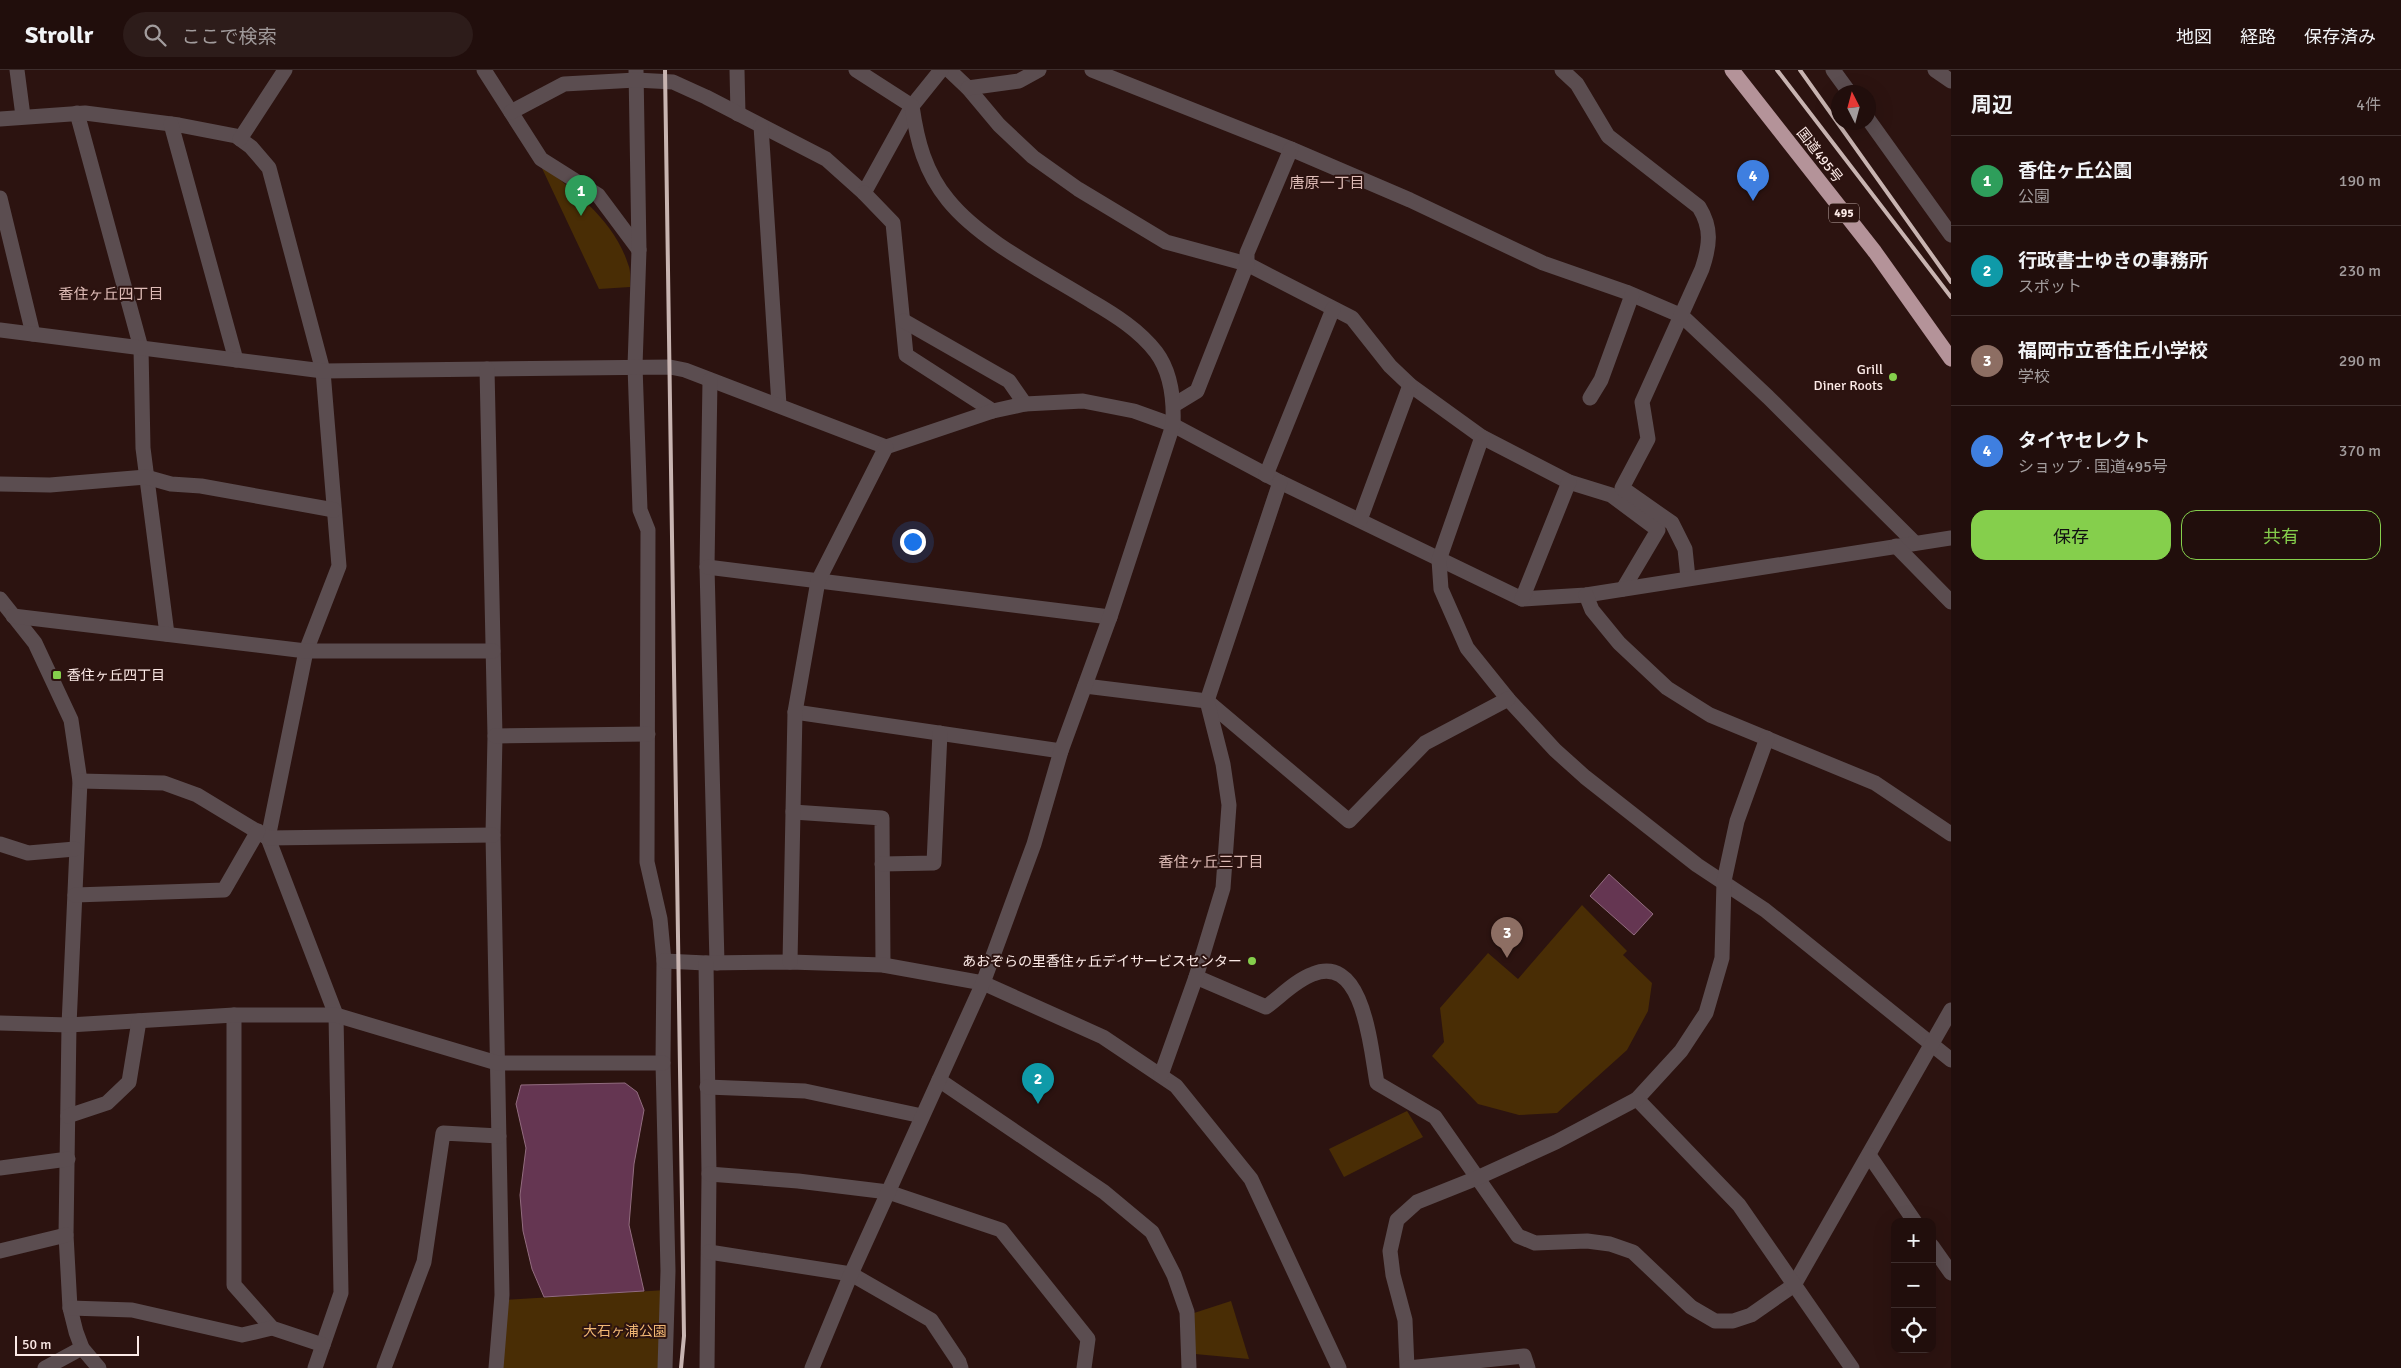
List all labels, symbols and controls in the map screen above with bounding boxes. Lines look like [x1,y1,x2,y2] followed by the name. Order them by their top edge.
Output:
[123,12,473,57] search box
[25,20,93,50] text: Strollr
[141,21,169,49] icon: search
[181,25,276,49] text: ここで検索
[2176,26,2212,48] text: 地図
[2240,26,2276,48] text: 経路
[2304,26,2376,48] text: 保存済み
[1831,85,1876,130] north arrow
[1971,92,2013,118] text: 周辺
[2356,95,2381,115] text: 4件
[1793,125,1846,186] street label: 国道495号
[2018,159,2132,183] text: 香住ヶ丘公園
[1737,160,1769,201] pin: 4
[1983,171,1991,191] text: 1
[2339,171,2381,191] text: 190 m
[1289,174,1365,192] district label: 唐原一丁目
[565,175,597,216] pin: 1
[2018,187,2050,207] text: 公園
[1829,204,1859,222] road number: 495
[2018,249,2208,273] text: 行政書士ゆきの事務所
[1983,261,1991,281] text: 2
[2339,261,2381,281] text: 230 m
[2018,277,2082,297] text: スポット
[58,285,164,303] district label: 香住ヶ丘四丁目
[2018,339,2208,363] text: 福岡市立香住丘小学校
[1983,351,1991,371] text: 3
[2339,351,2381,371] text: 290 m
[1814,361,1883,394] place label: Grill Diner Roots
[2018,367,2050,387] text: 学校
[1887,371,1899,383] marker: Grill Diner Roots
[2018,429,2150,453] text: タイヤセレクト
[1983,441,1991,461] text: 4
[2339,441,2381,461] text: 370 m
[2018,457,2168,477] text: ショップ · 国道495号
[1971,510,2171,560] button: 保存
[2181,510,2381,560] button: 共有
[900,529,926,555] your location
[67,667,165,684] place label: 香住ヶ丘四丁目
[51,669,63,681] marker: 香住ヶ丘四丁目
[1158,853,1264,871] district label: 香住ヶ丘三丁目
[1491,917,1523,958] pin: 3
[962,953,1242,970] place label: あおぞらの里香住ヶ丘デイサービスセンター
[1246,955,1258,967] marker: あおぞらの里香住ヶ丘デイサービスセンター
[1022,1063,1054,1104] pin: 2
[1891,1218,1936,1353] map controls
[1891,1218,1936,1263] button: +
[1891,1263,1936,1308] button: −
[1891,1308,1936,1353] button: locate
[583,1323,667,1340] park label: 大石ヶ浦公園
[15,1333,139,1356] scale bar
[22,1336,51,1353] text: 50 m

